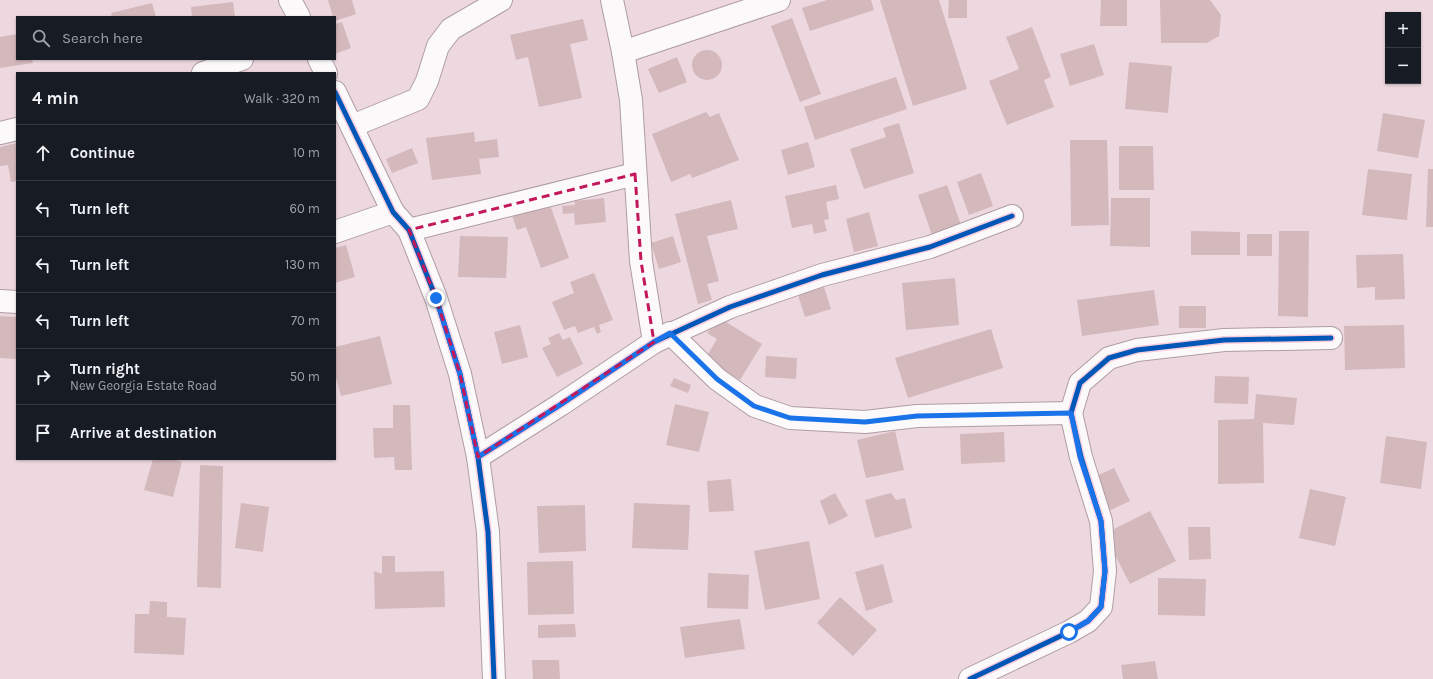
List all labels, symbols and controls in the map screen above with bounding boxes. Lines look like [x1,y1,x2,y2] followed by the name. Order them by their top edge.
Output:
[1385,12,1421,84] map controls
[1385,12,1421,48] button: +
[16,16,336,60] search box
[30,27,52,49] icon: search
[62,29,143,47] text: Search here
[1385,48,1421,84] button: −
[32,88,79,108] text: 4 min
[244,91,320,106] text: Walk · 320 m
[32,142,54,164] icon: ahead
[70,144,135,162] text: Continue
[293,145,320,160] text: 10 m
[32,198,54,220] icon: left
[70,200,129,218] text: Turn left
[290,201,320,216] text: 60 m
[32,254,54,276] icon: left
[70,256,129,274] text: Turn left
[285,257,320,272] text: 130 m
[427,289,445,307] route end
[32,310,54,332] icon: left
[70,312,129,330] text: Turn left
[291,313,320,328] text: 70 m
[70,360,140,378] text: Turn right
[32,366,54,388] icon: right
[290,369,320,384] text: 50 m
[70,378,217,393] text: New Georgia Estate Road
[32,422,54,444] icon: arrive
[70,424,217,442] text: Arrive at destination
[1060,623,1078,641] route start

